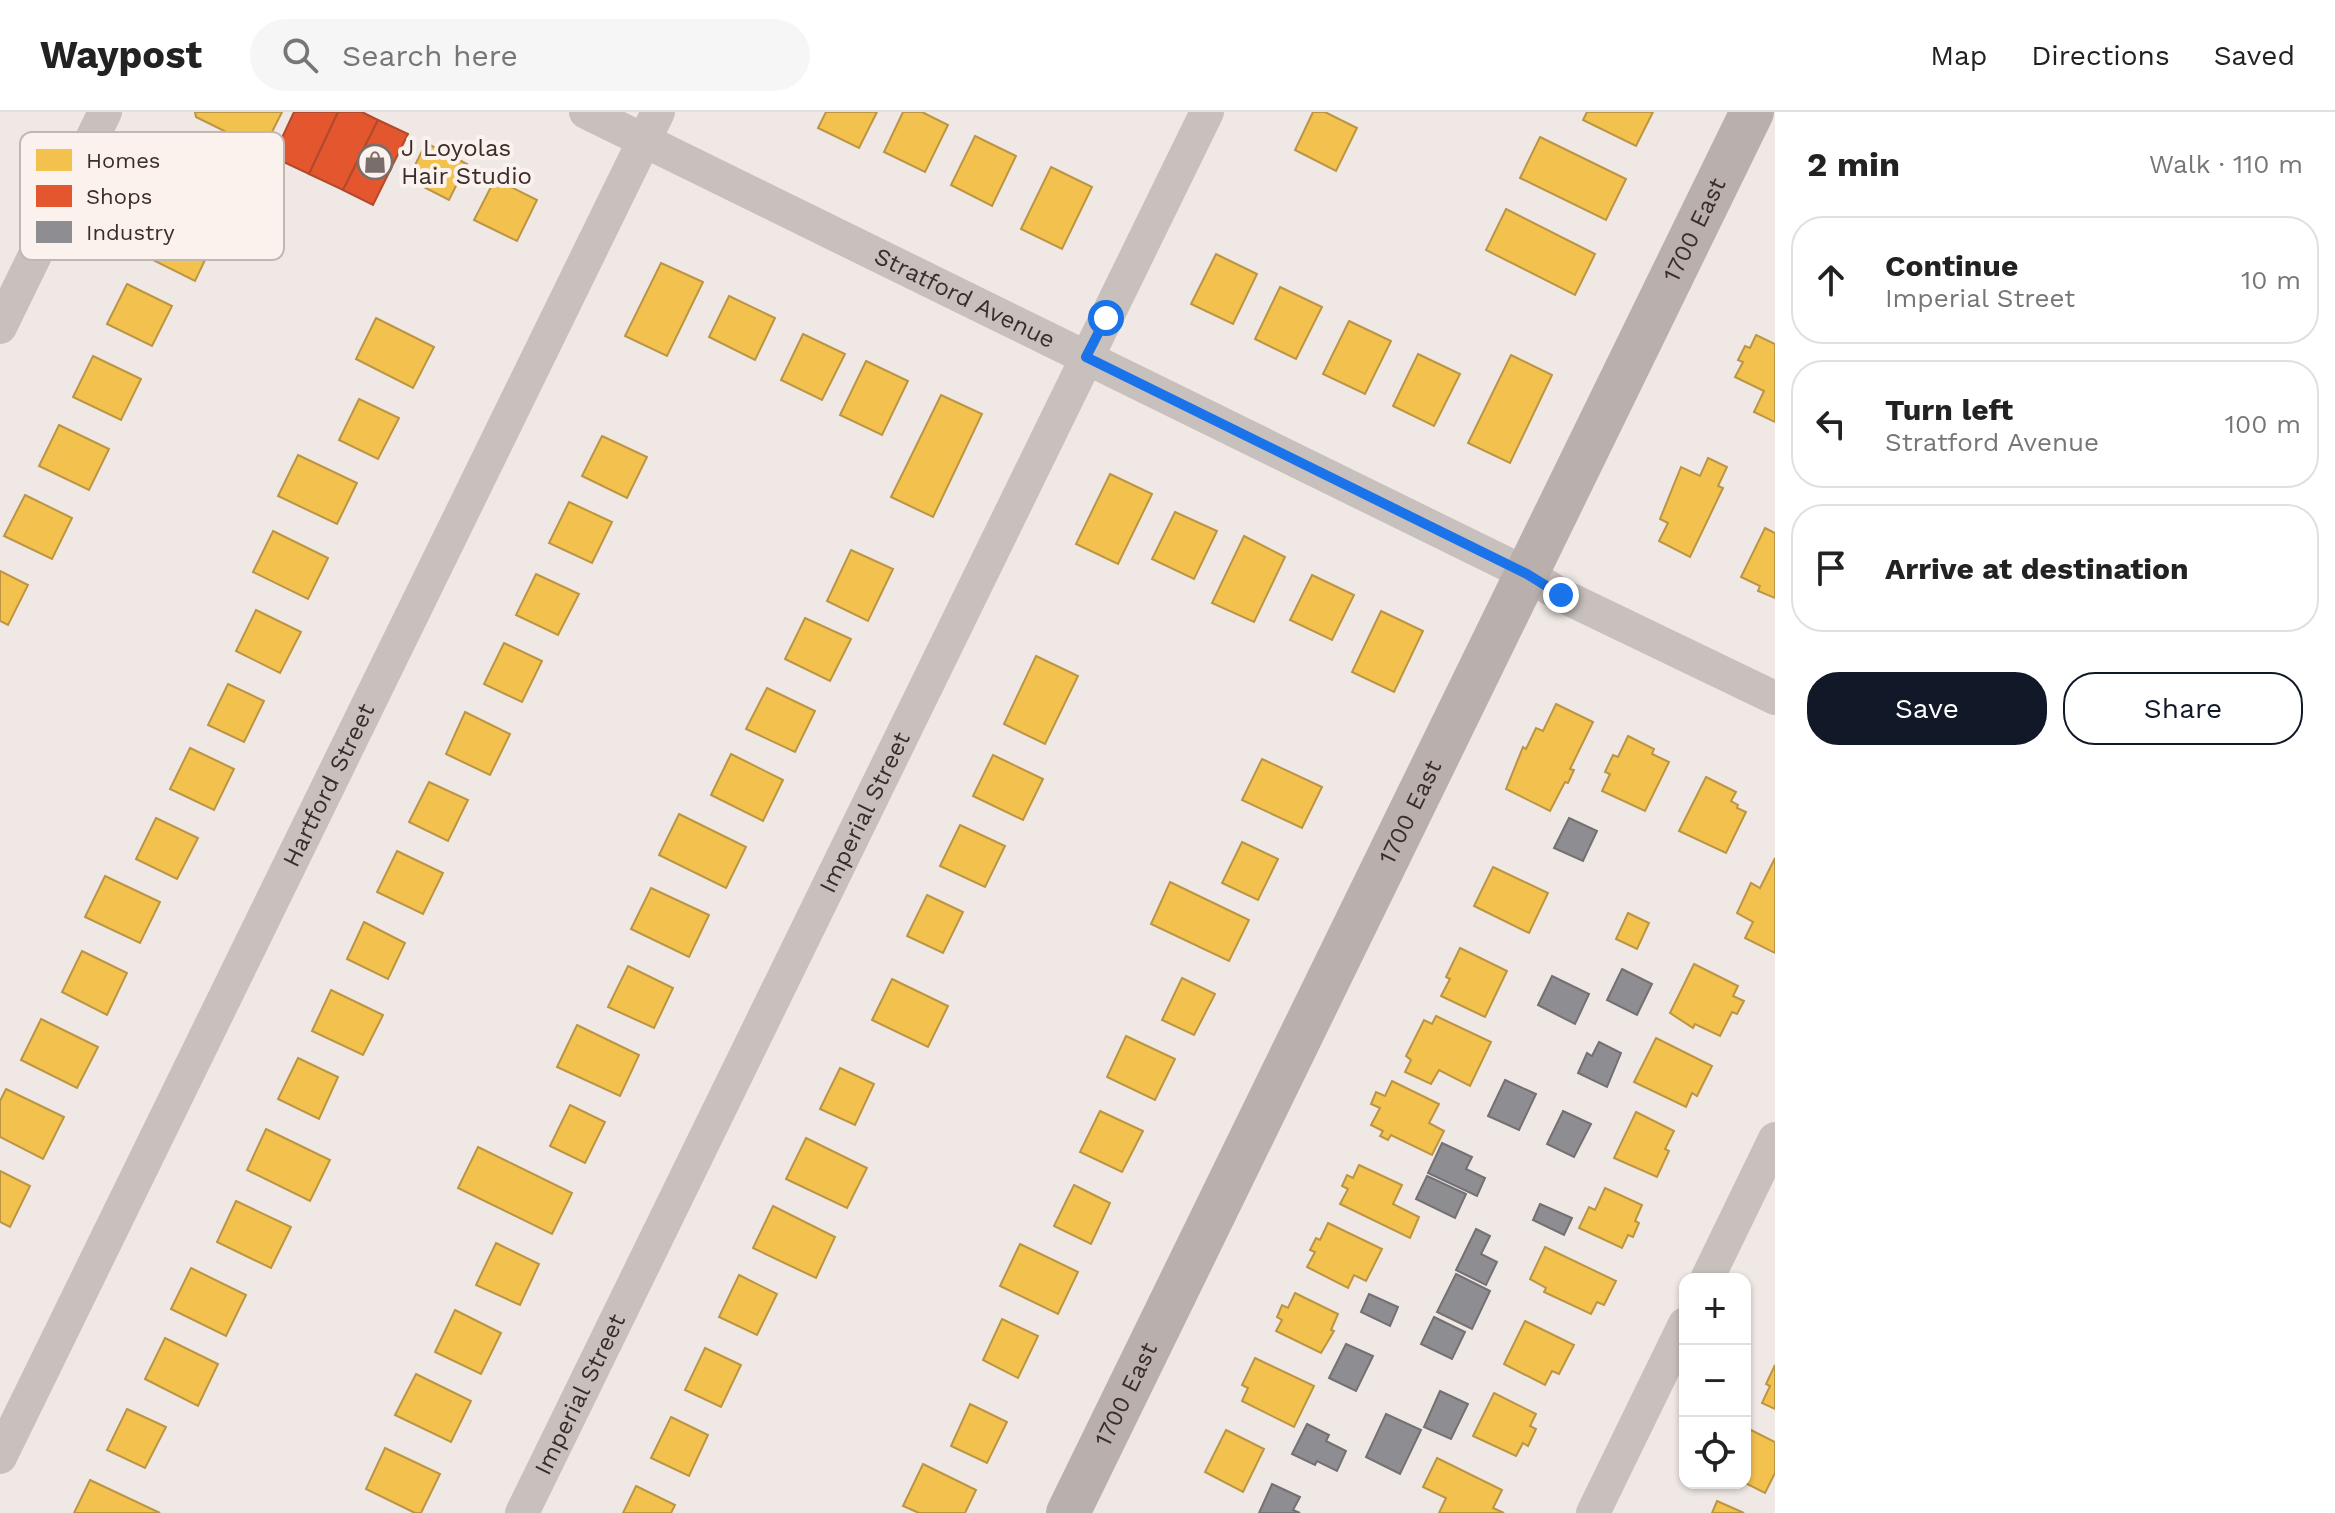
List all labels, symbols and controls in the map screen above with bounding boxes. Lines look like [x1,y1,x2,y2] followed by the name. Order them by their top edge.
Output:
[250,19,810,91] search box
[40,33,202,77] text: Waypost
[278,33,322,77] icon: search
[342,38,518,73] text: Search here
[1930,39,1987,72] text: Map
[2031,39,2170,72] text: Directions
[2214,39,2295,72] text: Saved
[20,132,284,260] legend
[401,134,532,190] place label: J Loyolas Hair Studio
[356,143,394,181] shop icon: J Loyolas Hair Studio
[1807,144,1900,184] text: 2 min
[86,148,160,173] text: Homes
[2149,149,2303,179] text: Walk · 110 m
[1657,173,1732,286] street label: 1700 East
[86,184,152,209] text: Shops
[86,220,175,245] text: Industry
[870,242,1060,354] street label: Stratford Avenue
[1885,248,2018,283] text: Continue
[1809,258,1853,302] icon: ahead
[2241,265,2301,295] text: 10 m
[1885,283,2075,313] text: Imperial Street
[1088,300,1124,336] route start
[1885,392,2013,427] text: Turn left
[1809,402,1853,446] icon: left
[2225,409,2301,439] text: 100 m
[1885,427,2099,457] text: Stratford Avenue
[1809,546,1853,590] icon: arrive
[1885,551,2189,586] text: Arrive at destination
[1543,577,1579,613] route end
[1807,672,2047,745] button: Save
[2063,672,2303,745] button: Share
[277,699,380,871] street label: Hartford Street
[813,727,916,897] street label: Imperial Street
[1373,756,1447,869] street label: 1700 East
[1679,1273,1751,1489] map controls
[1679,1273,1751,1345] button: +
[529,1309,631,1479] street label: Imperial Street
[1089,1338,1163,1451] street label: 1700 East
[1679,1345,1751,1417] button: −
[1679,1417,1751,1489] button: locate

